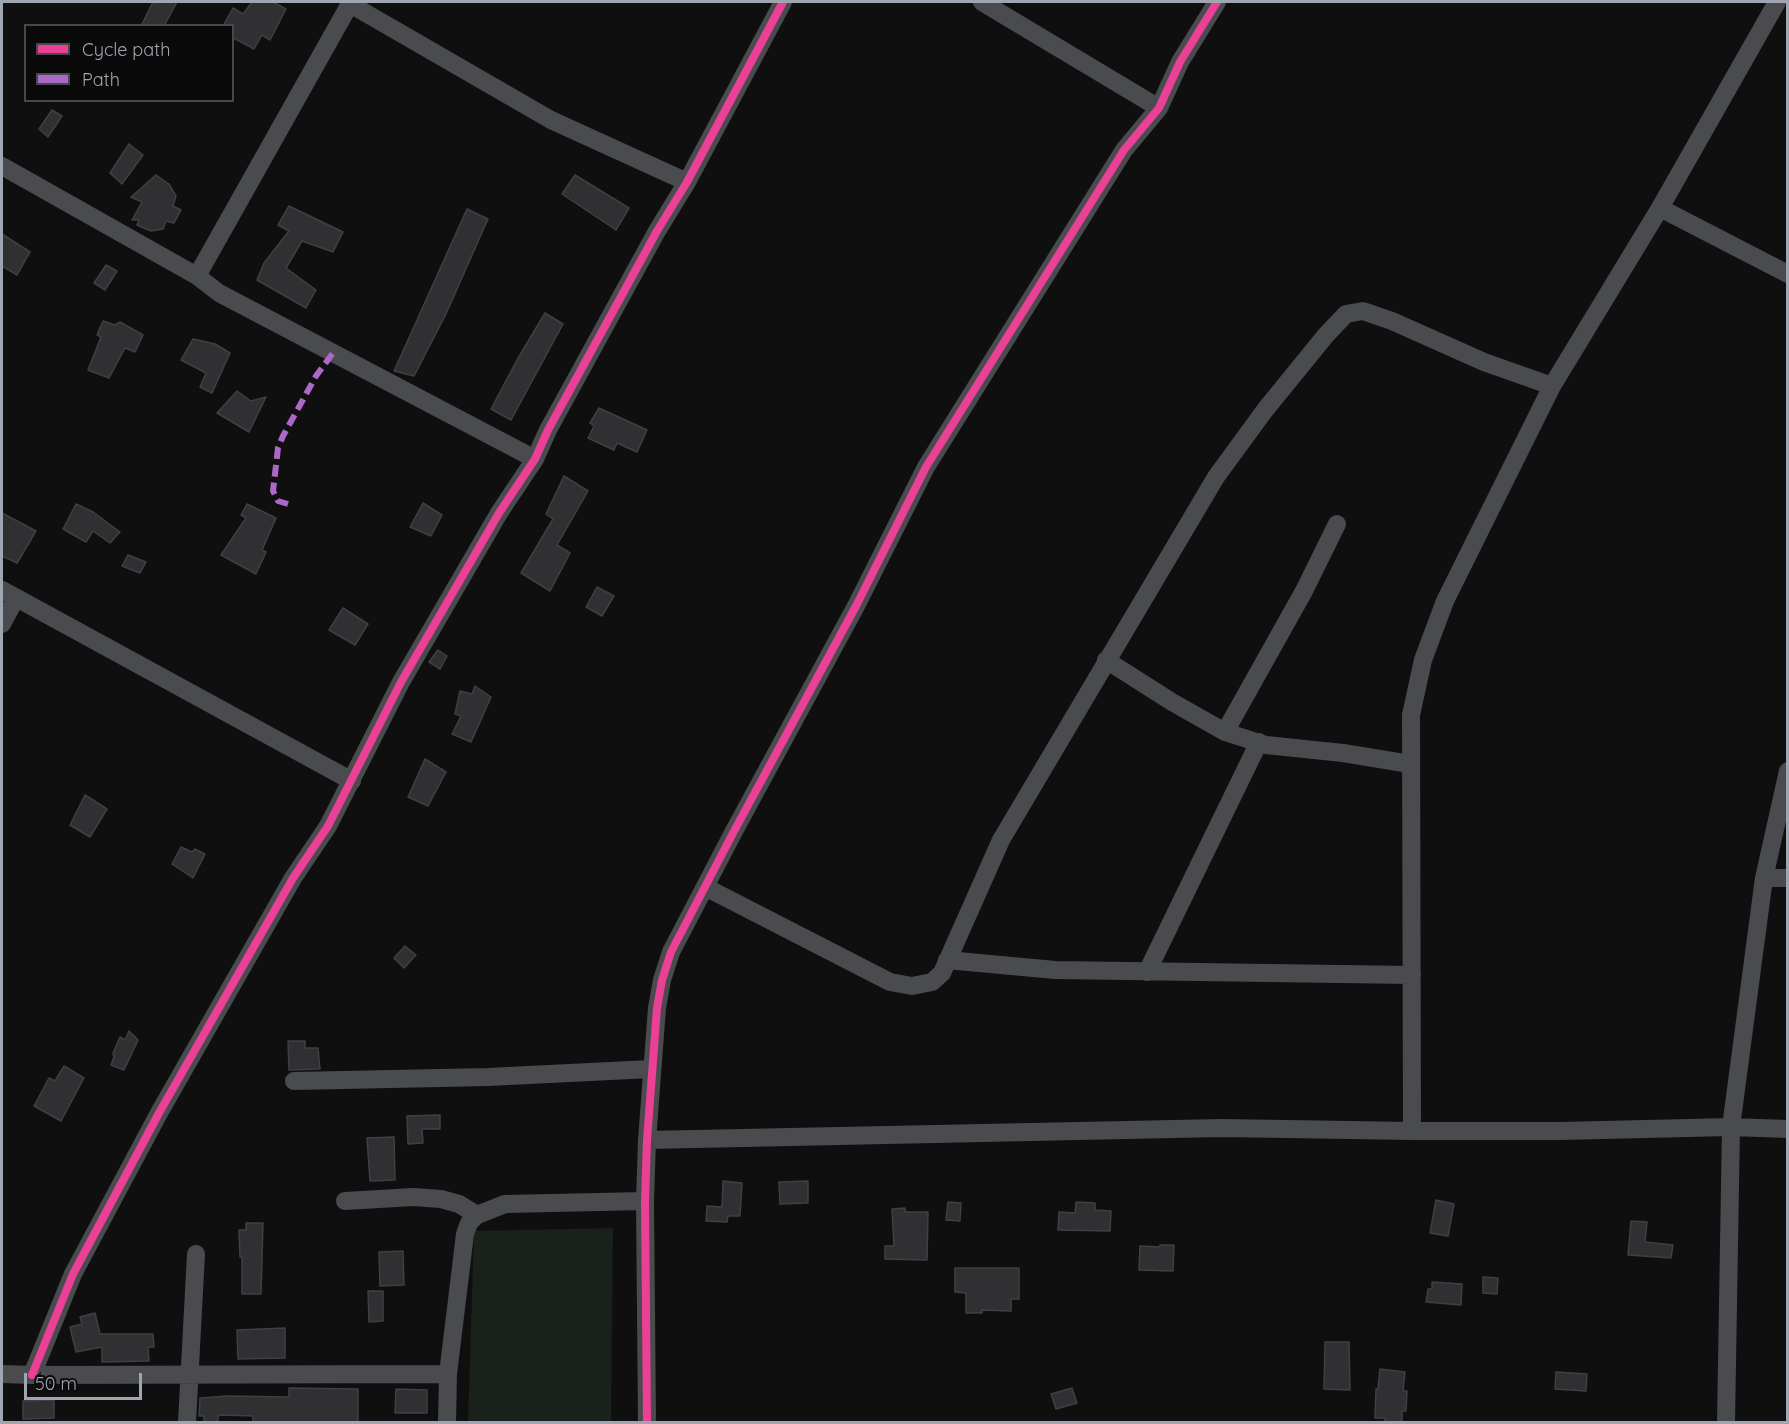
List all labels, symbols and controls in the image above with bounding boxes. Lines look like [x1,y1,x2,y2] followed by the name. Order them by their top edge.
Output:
[24,24,234,102] legend
[82,38,170,61] text: Cycle path
[82,68,120,91] text: Path
[27,1361,146,1399] scale bar
[35,1372,77,1395] text: 50 m

